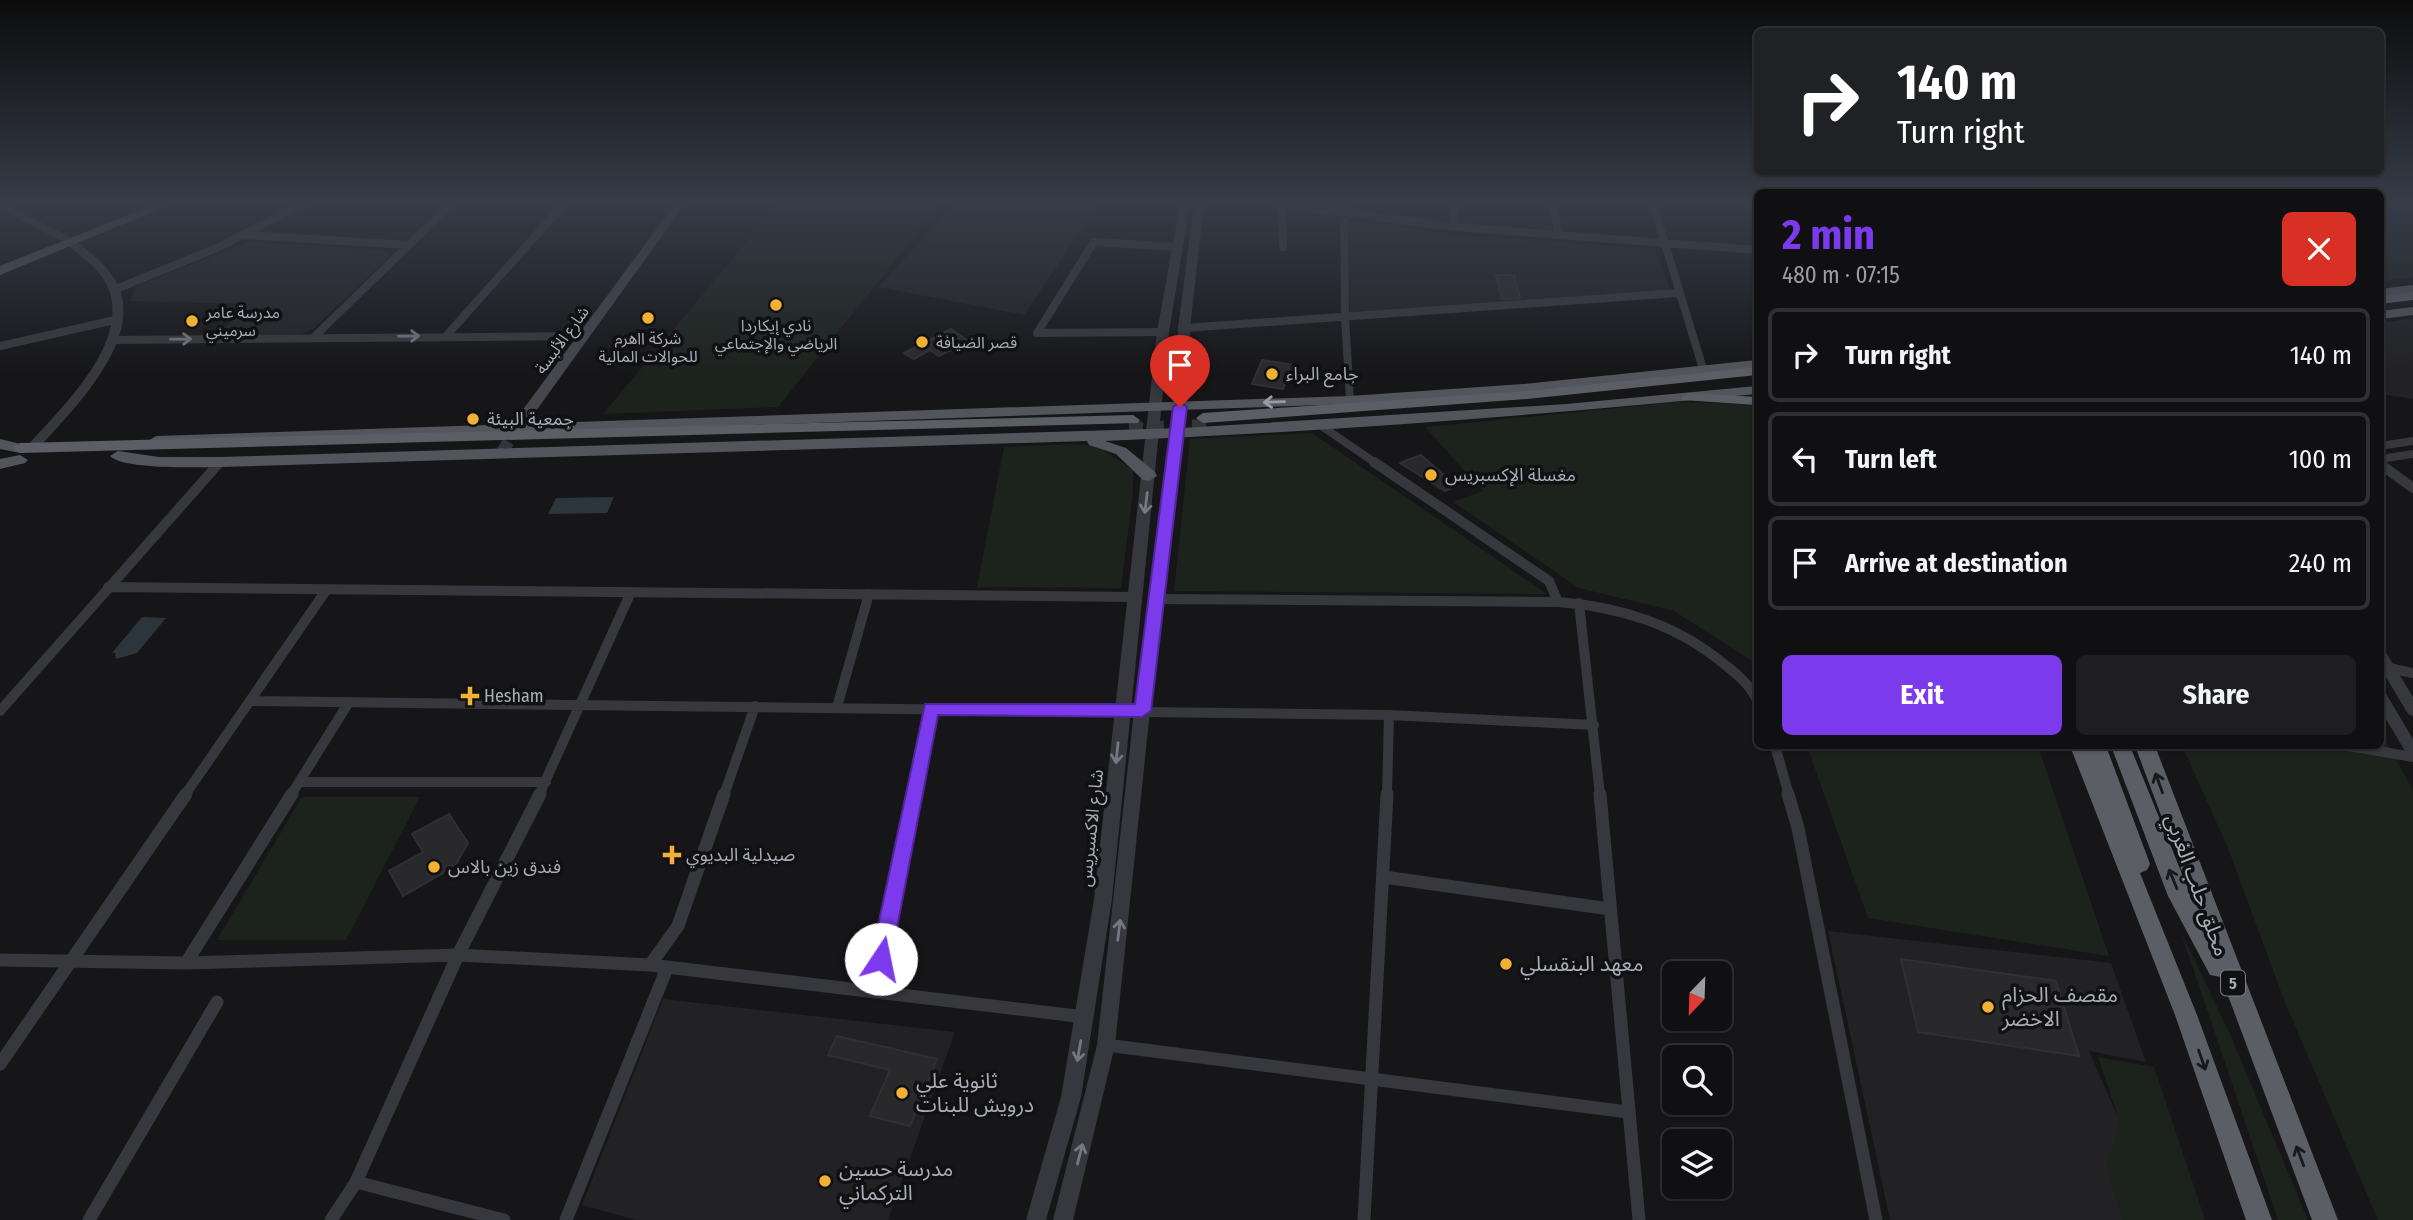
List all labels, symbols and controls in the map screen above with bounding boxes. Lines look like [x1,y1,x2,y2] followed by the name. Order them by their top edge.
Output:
[1897,53,2017,112] text: 140 m
[1782,56,1873,147] icon: right
[1897,113,2024,151] text: Turn right
[1782,210,1875,260] text: 2 min
[2282,212,2356,286] button: close
[1782,261,1900,289] text: 480 m · 07:15
[768,297,784,313] marker: نادي إيكاردا الرياضي والإجتماعي
[531,302,595,379] street label: شارع الألبسة
[205,303,280,342] place label: مدرسة عامر سرميني
[640,310,656,326] marker: شركة ااهرم للحوالات المالية
[184,313,200,329] marker: مدرسة عامر سرميني
[715,316,837,355] place label: نادي إيكاردا الرياضي والإجتماعي
[397,329,420,342] one-way arrow
[598,329,698,366] place label: شركة ااهرم للحوالات المالية
[170,332,193,346] one-way arrow
[936,333,1017,352] place label: قصر الضيافة
[914,334,930,350] marker: قصر الضيافة
[1150,335,1210,407] pin
[1786,336,1824,374] icon: right
[1845,340,1951,371] text: Turn right
[2290,340,2352,371] text: 140 m
[1161,346,1199,384] icon: arrive
[1286,363,1359,388] place label: جامع البراء
[1264,366,1280,382] marker: جامع البراء
[1263,396,1286,409] one-way arrow
[487,408,574,430] place label: جمعية البيئة
[465,411,481,427] marker: جمعية البيئة
[1786,440,1824,478] icon: left
[1845,444,1937,475] text: Turn left
[2289,444,2352,475] text: 100 m
[1445,464,1576,487] place label: مغسلة الإكسبريس
[1423,467,1439,483] marker: مغسلة الإكسبريس
[1140,491,1153,513] one-way arrow
[1786,544,1824,582] icon: arrive
[1845,548,2068,579] text: Arrive at destination
[2289,548,2352,579] text: 240 m
[1782,655,2062,735] button: Exit
[2076,655,2356,735] button: Share
[484,685,544,707] place label: Hesham
[462,688,478,704] marker: Hesham
[1111,741,1124,764] one-way arrow
[1074,768,1111,888] street label: شارع الاكسبريس
[2152,773,2164,795] one-way arrow
[2157,810,2235,961] street label: محلق حلب الغربي
[686,844,795,868] place label: صيدلية البديوي
[664,847,680,863] marker: صيدلية البديوي
[448,856,561,878] place label: فندق زين بالاس
[426,859,442,875] marker: فندق زين بالاس
[2165,869,2178,891] one-way arrow
[1113,920,1126,942] one-way arrow
[844,922,918,996] position arrow
[1520,951,1644,980] place label: معهد البنقسلي
[1498,956,1514,972] marker: معهد البنقسلي
[1662,961,1732,1031] north arrow
[1662,961,1732,1199] map controls
[2221,970,2245,995] road number: 5
[2001,982,2118,1032] place label: مقصف الحزام الاخضر
[1980,999,1996,1015] marker: مقصف الحزام الاخضر
[1072,1039,1085,1062] one-way arrow
[1662,1045,1732,1115] button: search
[2197,1049,2209,1071] one-way arrow
[916,1068,1034,1118] place label: ثانوية علي درويش للبنات
[894,1085,910,1101] marker: ثانوية علي درويش للبنات
[1662,1129,1732,1199] button: layers
[1074,1143,1087,1166] one-way arrow
[2292,1146,2305,1168] one-way arrow
[839,1156,953,1209] place label: مدرسة حسين التركماني
[817,1173,833,1189] marker: مدرسة حسين التركماني

